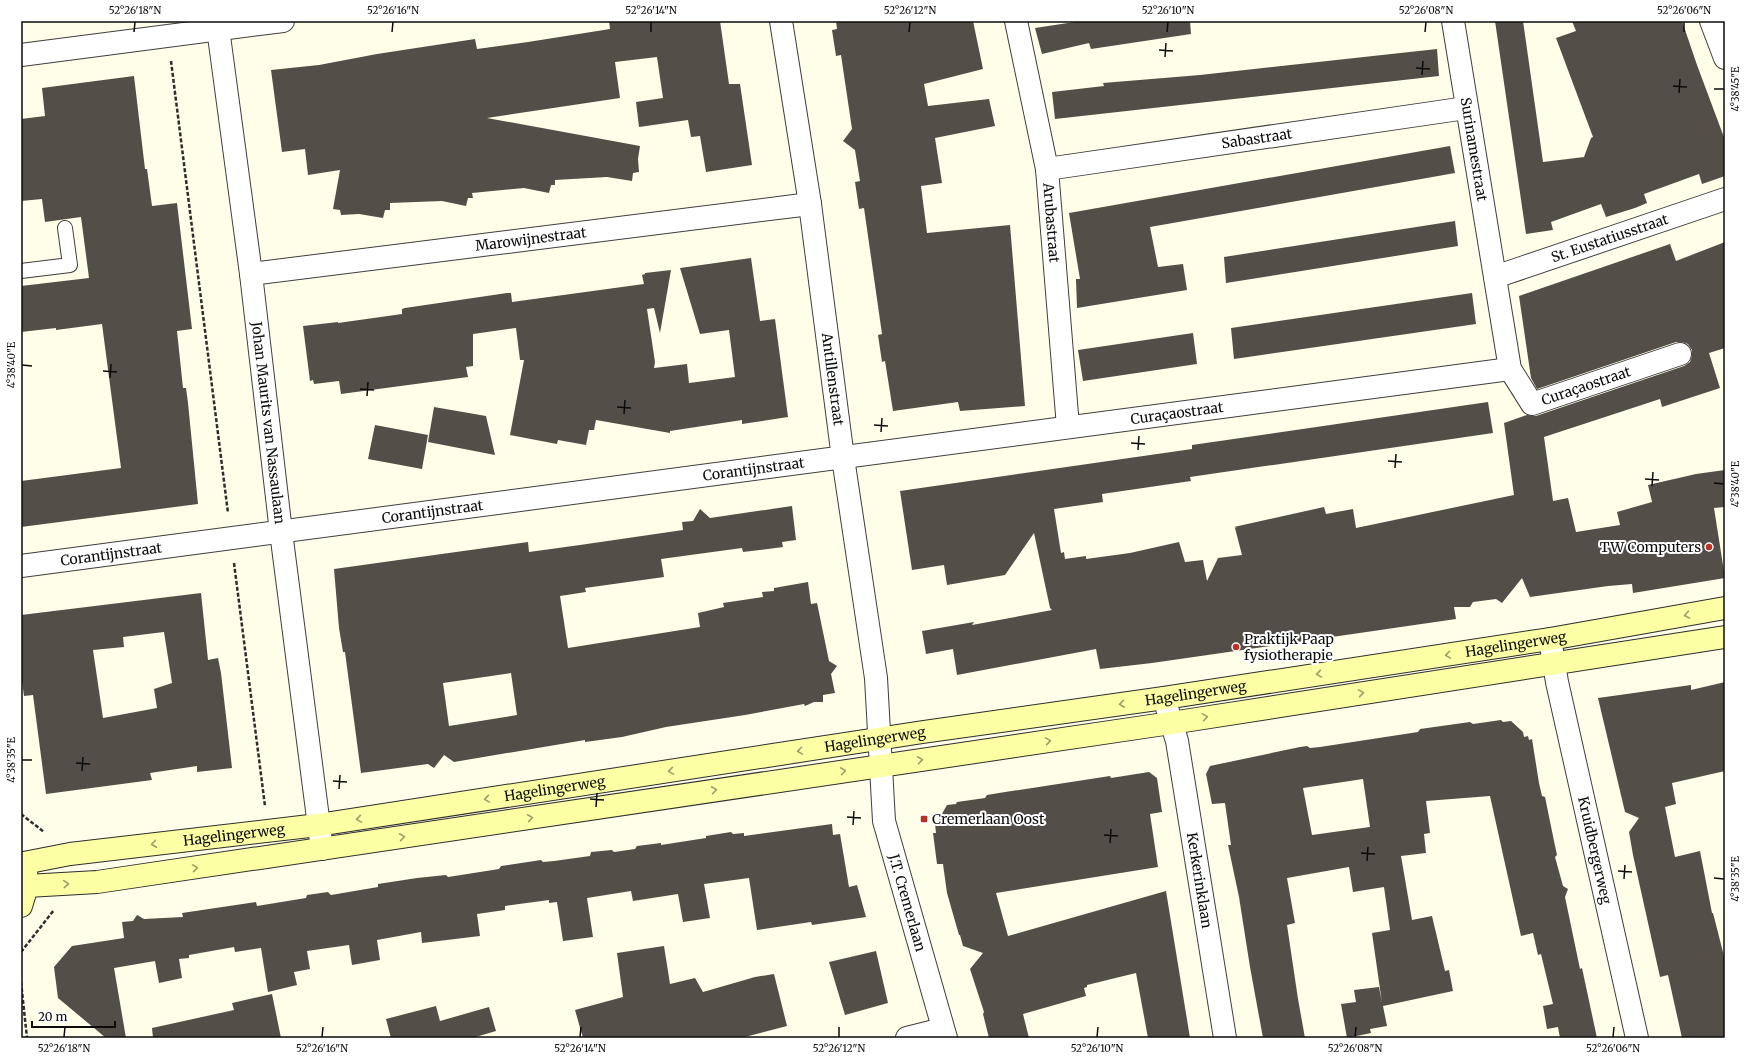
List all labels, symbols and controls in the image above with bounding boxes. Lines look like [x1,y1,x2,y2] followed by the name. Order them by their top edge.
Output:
[109,4,161,17] text: 52°26'18"N
[367,4,419,17] text: 52°26'16"N
[625,4,677,17] text: 52°26'14"N
[884,4,936,17] text: 52°26'12"N
[1142,4,1195,17] text: 52°26'10"N
[1399,4,1453,17] text: 52°26'08"N
[1657,4,1711,17] text: 52°26'06"N
[1729,66,1742,111] text: 4°38'45"E
[1457,96,1491,203] street label: Surinamestraat
[1220,124,1294,152] street label: Sabastraat
[1039,181,1064,264] street label: Arubastraat
[1549,210,1671,266] street label: St. Eustatiusstraat
[474,223,588,255] street label: Marowijnestraat
[247,320,289,525] street label: Johan Maurits van Nassaulaan
[818,331,848,427] street label: Antillenstraat
[5,341,18,388] text: 4°38'40"E
[1539,362,1634,409] street label: Curaçaostraat
[1130,398,1225,428] street label: Curaçaostraat
[702,453,806,485] street label: Corantijnstraat
[1729,460,1742,507] text: 4°38'40"E
[381,496,485,527] street label: Corantijnstraat
[59,538,164,570] street label: Corantijnstraat
[1600,538,1701,556] place label: TW Computers
[1704,542,1714,552] marker: TW Computers
[1683,610,1690,619] one-way arrow
[1464,627,1568,661] street label: Hagelingerweg
[1244,630,1334,664] place label: Praktijk Paap fysiotherapie
[1231,642,1241,652] marker: Praktijk Paap fysiotherapie
[1445,650,1451,659] one-way arrow
[1316,669,1322,678] one-way arrow
[1144,676,1248,710] street label: Hagelingerweg
[1358,689,1364,698] one-way arrow
[1118,699,1125,708] one-way arrow
[1201,713,1208,722] one-way arrow
[823,723,927,756] street label: Hagelingerweg
[5,737,18,783] text: 4°38'35"E
[1045,737,1051,746] one-way arrow
[797,746,803,755] one-way arrow
[917,756,923,765] one-way arrow
[668,766,674,775] one-way arrow
[840,767,846,776] one-way arrow
[503,772,607,805] street label: Hagelingerweg
[711,786,717,795] one-way arrow
[484,794,490,803] one-way arrow
[1574,795,1616,906] street label: Kruidbergerweg
[932,810,1045,828] place label: Cremerlaan Oost
[356,814,362,823] one-way arrow
[527,814,533,823] one-way arrow
[919,814,929,824] marker: Cremerlaan Oost
[182,820,286,850] street label: Hagelingerweg
[1183,831,1216,929] street label: Kerkerinklaan
[399,833,405,842] one-way arrow
[151,839,157,848] one-way arrow
[885,851,930,953] street label: J.T. Cremerlaan
[1729,856,1742,902] text: 4°38'35"E
[192,864,198,873] one-way arrow
[63,880,69,889] one-way arrow
[32,1003,115,1029] scale bar
[38,1009,67,1024] text: 20 m
[38,1042,90,1055] text: 52°26'18"N
[296,1042,348,1055] text: 52°26'16"N
[554,1042,606,1055] text: 52°26'14"N
[813,1042,865,1055] text: 52°26'12"N
[1071,1042,1124,1055] text: 52°26'10"N
[1328,1042,1382,1055] text: 52°26'08"N
[1586,1042,1640,1055] text: 52°26'06"N

